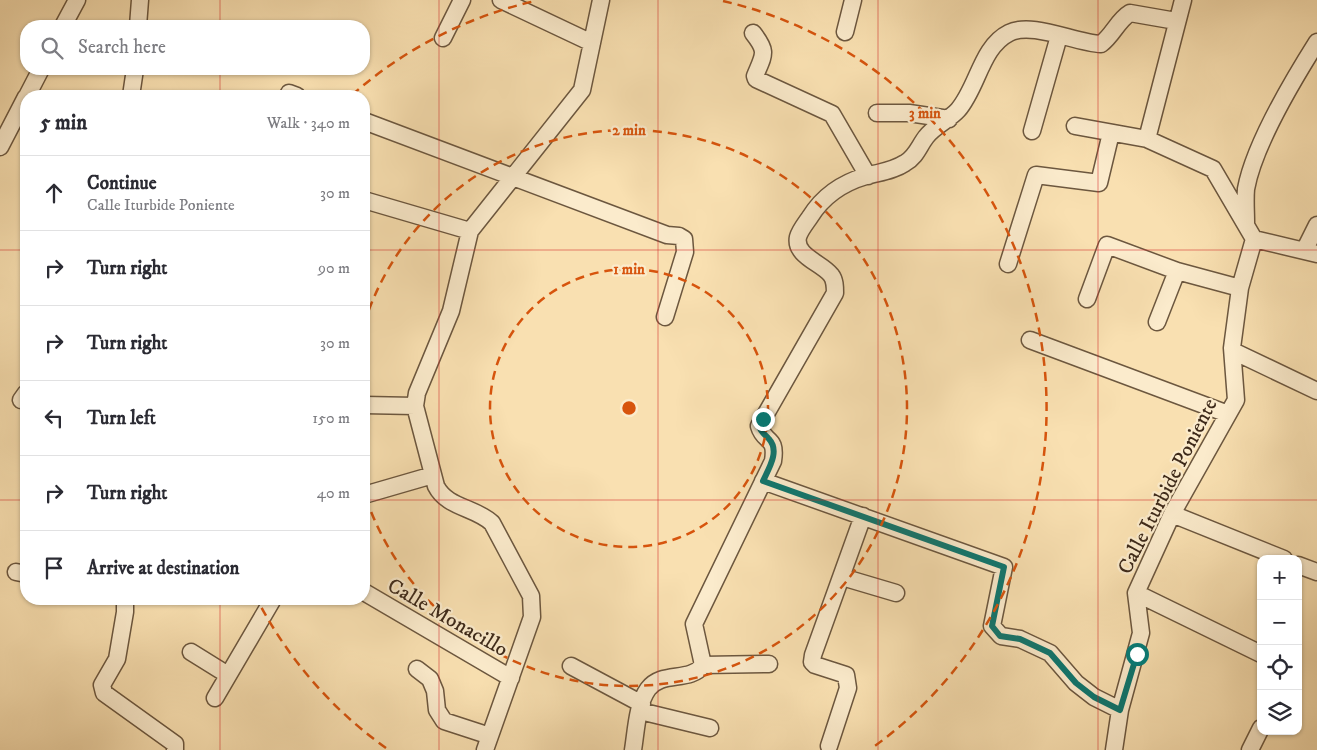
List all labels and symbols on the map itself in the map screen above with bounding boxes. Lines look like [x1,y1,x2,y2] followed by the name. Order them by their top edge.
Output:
[909,104,941,123] text: 3 min
[612,121,646,140] text: 2 min
[613,260,645,279] text: 1 min
[1112,394,1224,579] street label: Calle Iturbide Poniente
[620,399,638,417] centre of rings
[752,408,775,431] route end
[383,573,512,663] street label: Calle Monacillo
[1126,643,1149,666] route start

